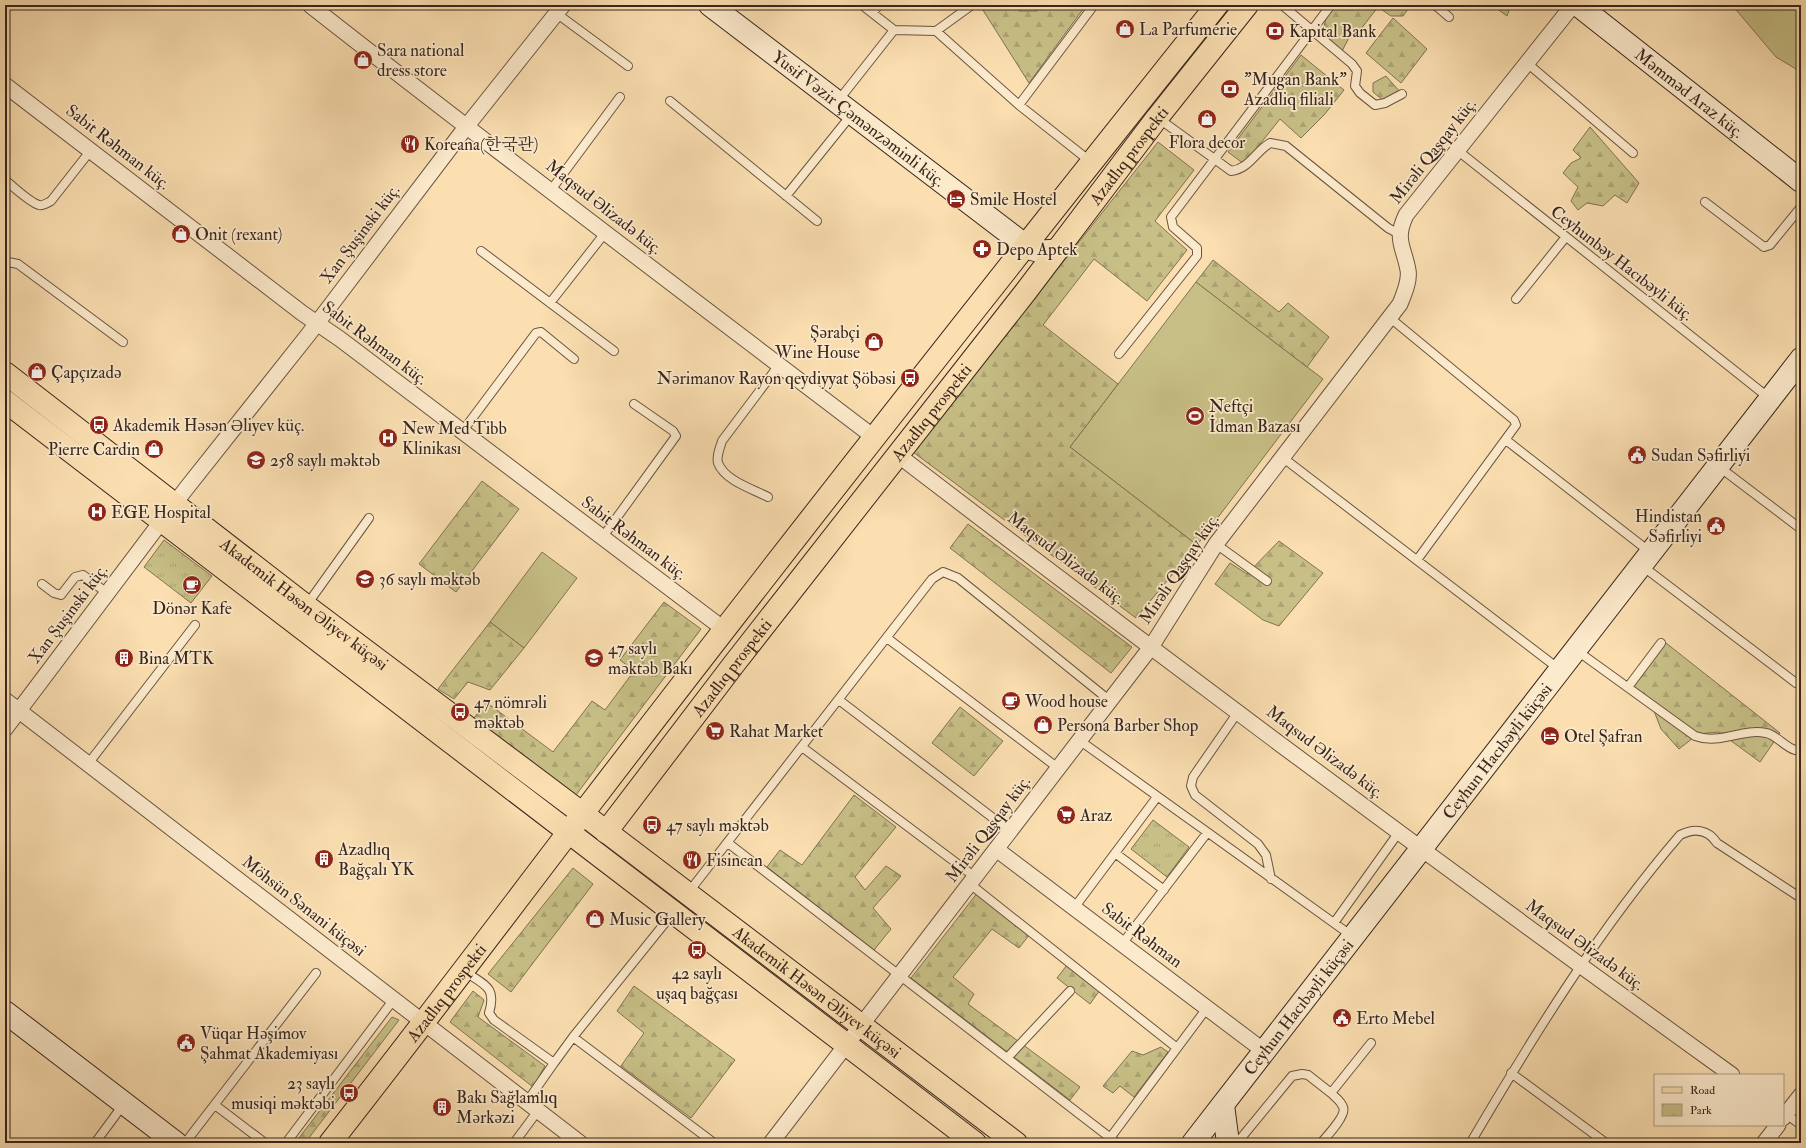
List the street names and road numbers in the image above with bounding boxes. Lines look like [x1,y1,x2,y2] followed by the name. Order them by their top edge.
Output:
[1631,44,1748,142] street label: Məmməd Araz küç.
[768,46,949,191] street label: Yusif Vəzir Çəmənzəminli küç.
[1385,94,1482,209] street label: Mirəli Qaşqay küç.
[62,100,174,194] street label: Sabit Rəhman küç.
[1084,102,1173,210] street label: Azadlıq prospekti
[542,155,666,259] street label: Maqsud Əlizadə küç.
[316,180,404,288] street label: Xan Şuşinski küç.
[1546,201,1697,326] street label: Ceyhunbəy Hacıbəyli küç.
[318,297,432,389] street label: Sabit Rəhman küç.
[886,359,976,466] street label: Azadlıq prospekti
[577,492,691,584] street label: Sabit Rəhman küç.
[1003,507,1129,609] street label: Maqsud Əlizadə küç.
[1134,510,1224,629] street label: Mirəli Qaşqay küç.
[215,532,393,675] street label: Akademik Həsən Əliyev küçəsi
[24,560,112,668] street label: Xan Şuşinski küç.
[687,614,776,722] street label: Azadlıq prospekti
[1438,678,1557,823] street label: Ceyhun Hacıbəyli küçəsi
[1262,701,1388,803] street label: Maqsud Əlizadə küç.
[941,771,1036,887] street label: Mirəli Qaşqay küç.
[238,851,370,961] street label: Möhsün Sənani küçəsi
[1522,895,1648,995] street label: Maqsud Əlizadə küç.
[1097,898,1187,972] street label: Sabit Rəhman
[728,921,906,1063] street label: Akademik Həsən Əliyev küçəsi
[1239,934,1358,1079] street label: Ceyhun Hacıbəyli küçəsi
[401,939,491,1047] street label: Azadlıq prospekti

